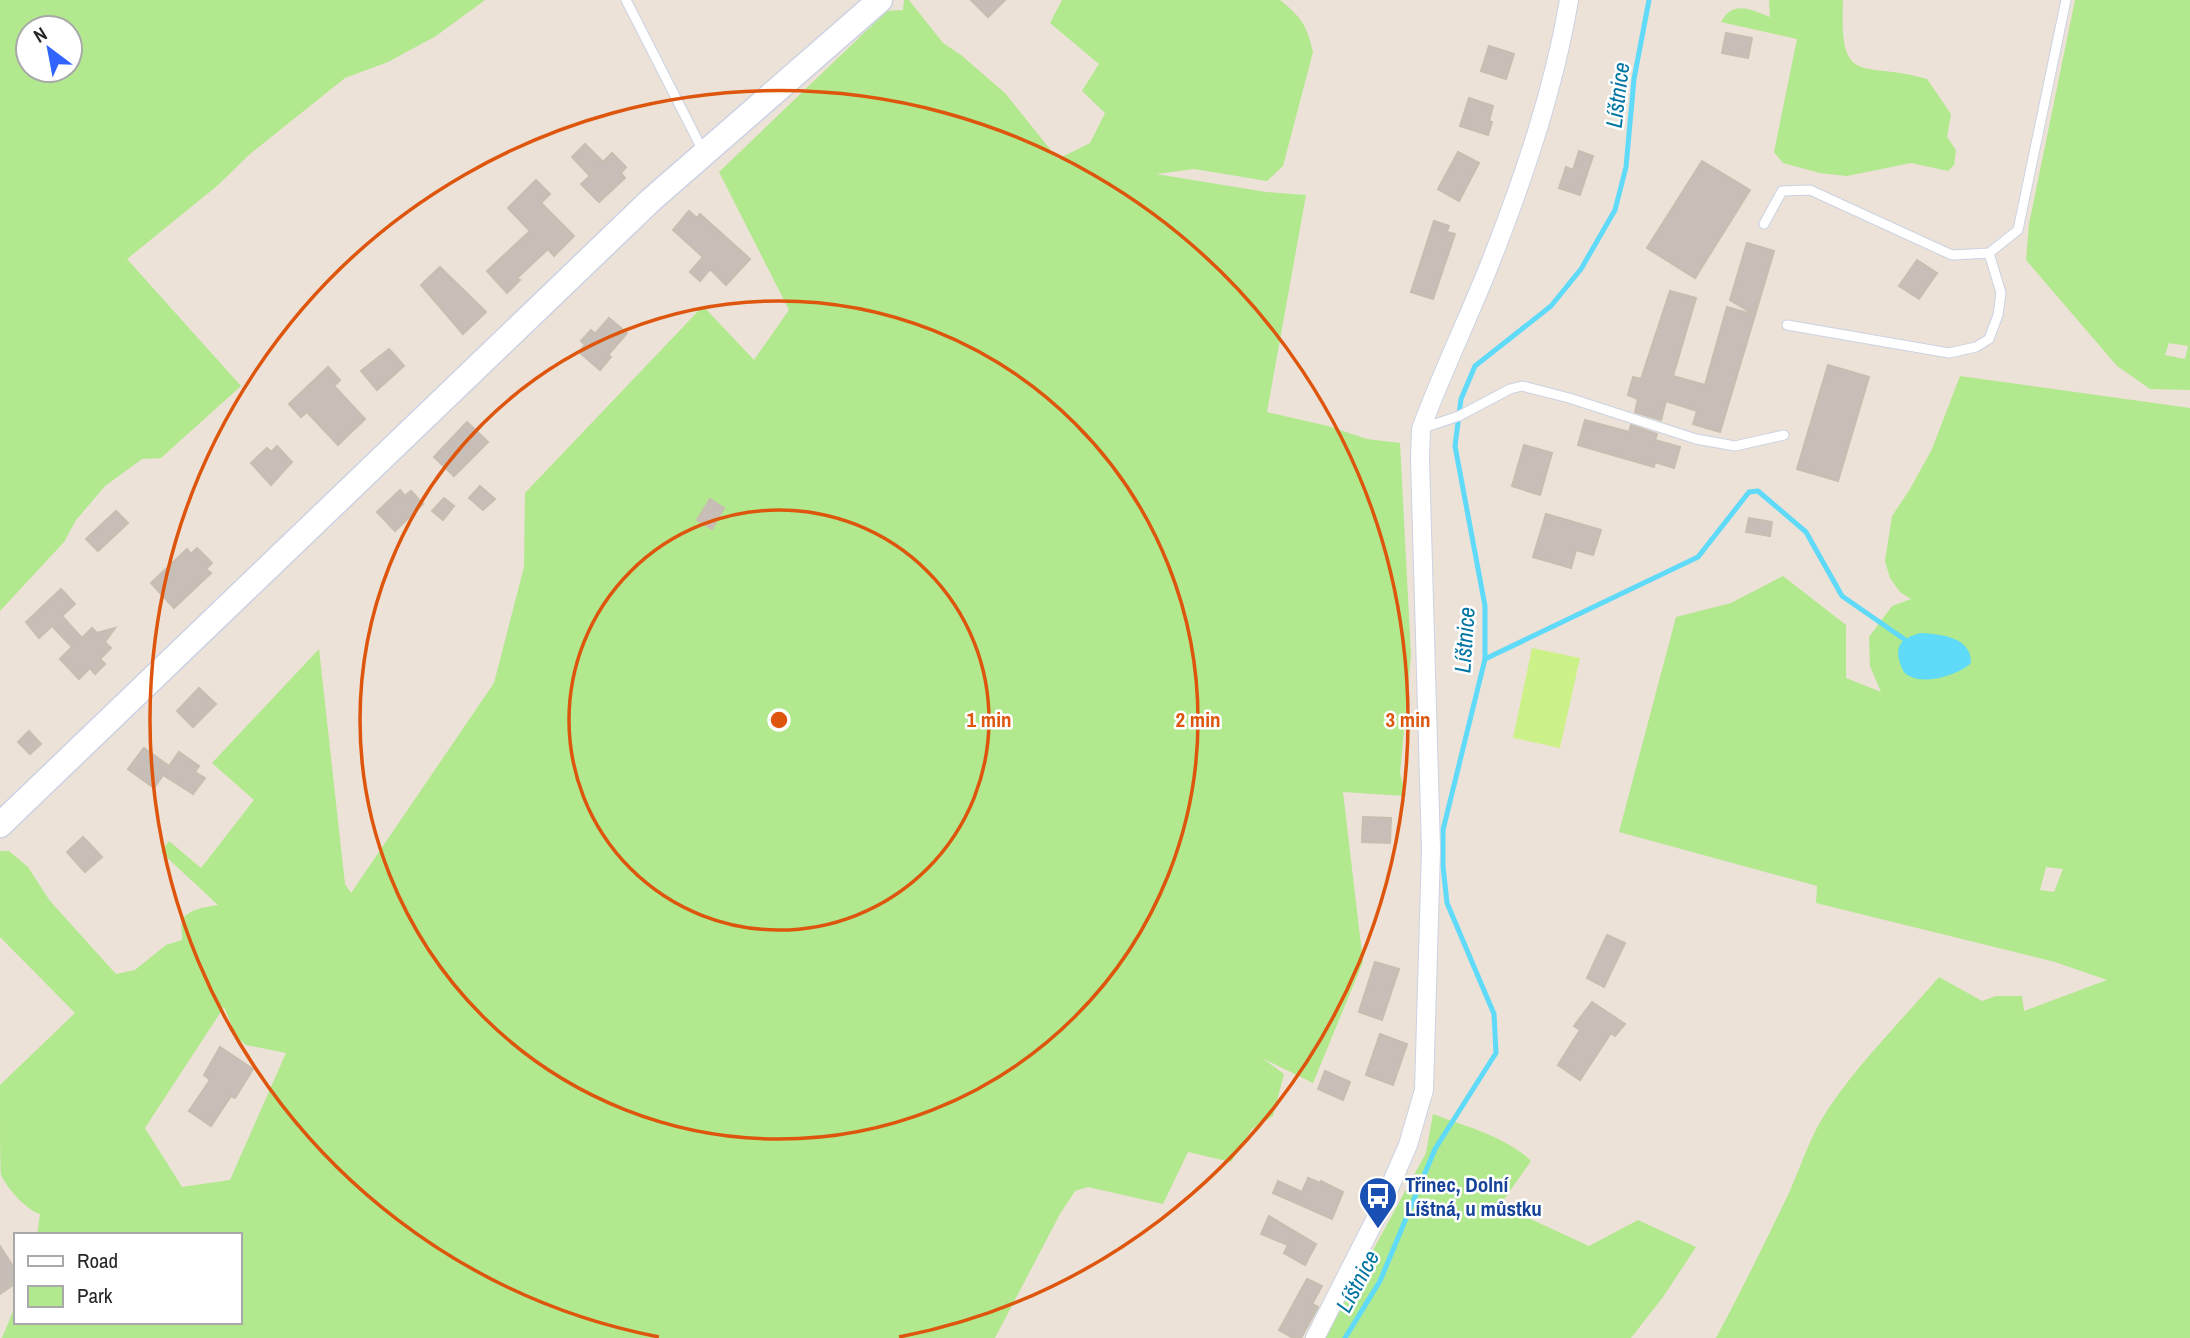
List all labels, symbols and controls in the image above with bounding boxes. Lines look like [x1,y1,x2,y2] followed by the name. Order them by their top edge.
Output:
[14,14,84,84] north arrow
[28,21,52,49] text: N
[1598,60,1636,130] water label: Líštnice
[1446,606,1482,674] water label: Líštnice
[967,705,1011,734] text: 1 min
[1176,705,1220,734] text: 2 min
[1386,705,1430,734] text: 3 min
[767,708,791,732] centre of rings
[1405,1170,1542,1223] place label: Třinec, Dolní Líštná, u můstku
[1357,1175,1399,1230] bus stop icon: Třinec, Dolní Líštná, u můstku
[14,1233,242,1324] legend
[1328,1245,1386,1317] water label: Líštnice
[77,1246,118,1275] text: Road
[77,1281,113,1310] text: Park

